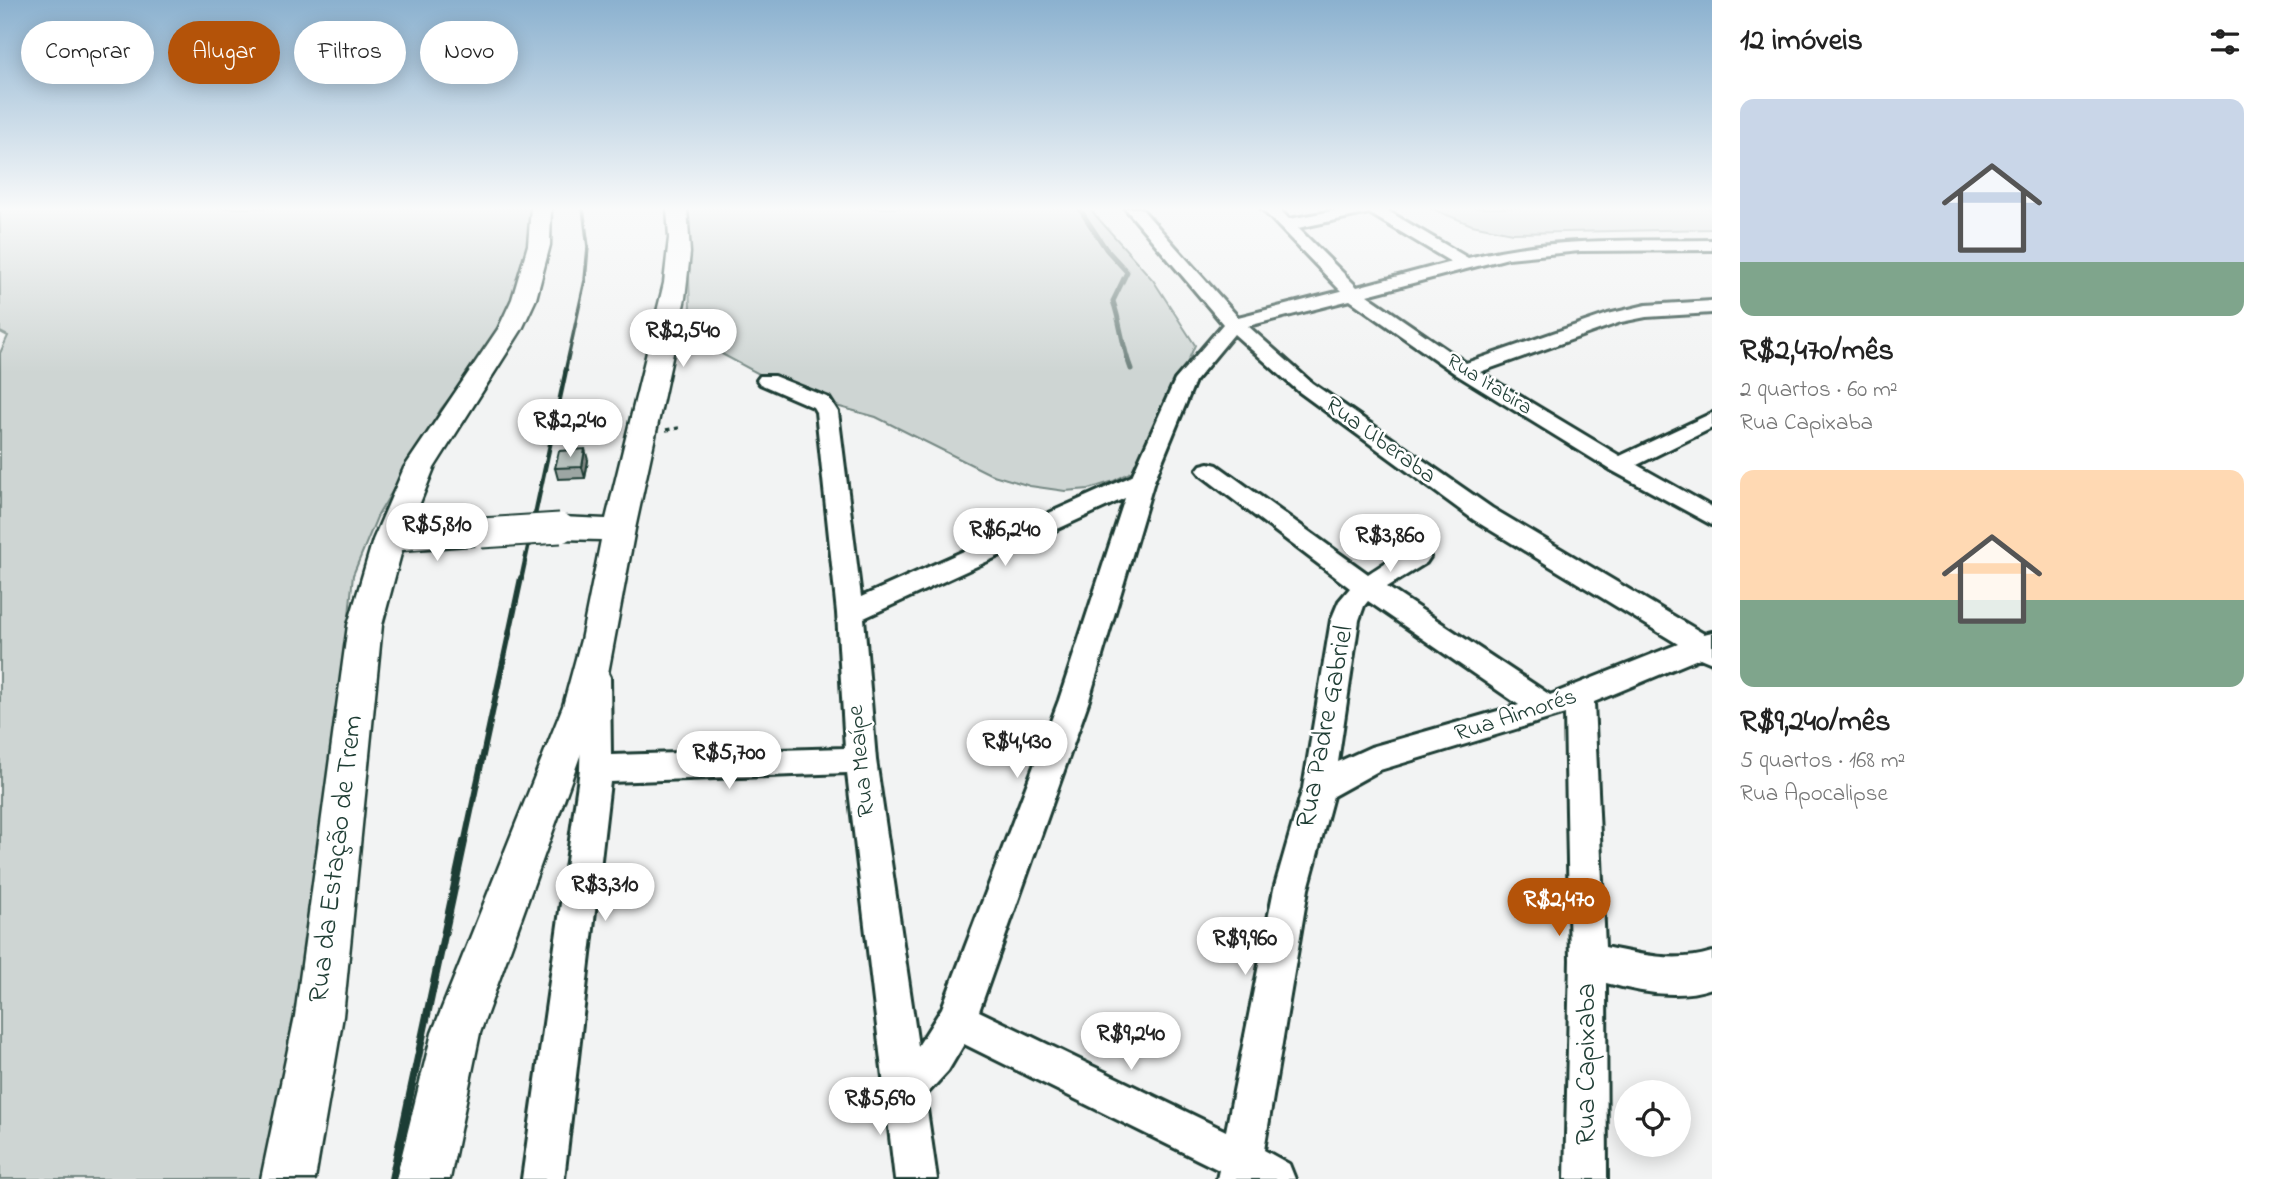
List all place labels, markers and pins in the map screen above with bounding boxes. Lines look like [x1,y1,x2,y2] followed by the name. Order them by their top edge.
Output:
[618,310,748,369] pin: R$2,540
[505,400,635,459] pin: R$2,240
[372,504,502,563] pin: R$5,810
[940,508,1070,568] pin: R$6,240
[1325,514,1455,574] pin: R$3,860
[952,720,1082,780] pin: R$4,430
[664,732,794,791] pin: R$5,700
[540,864,670,923] pin: R$3,310
[1494,878,1624,938] pin: R$2,470
[1180,918,1310,977] pin: R$9,960
[1066,1012,1196,1072] pin: R$9,240
[815,1078,945,1137] pin: R$5,690

